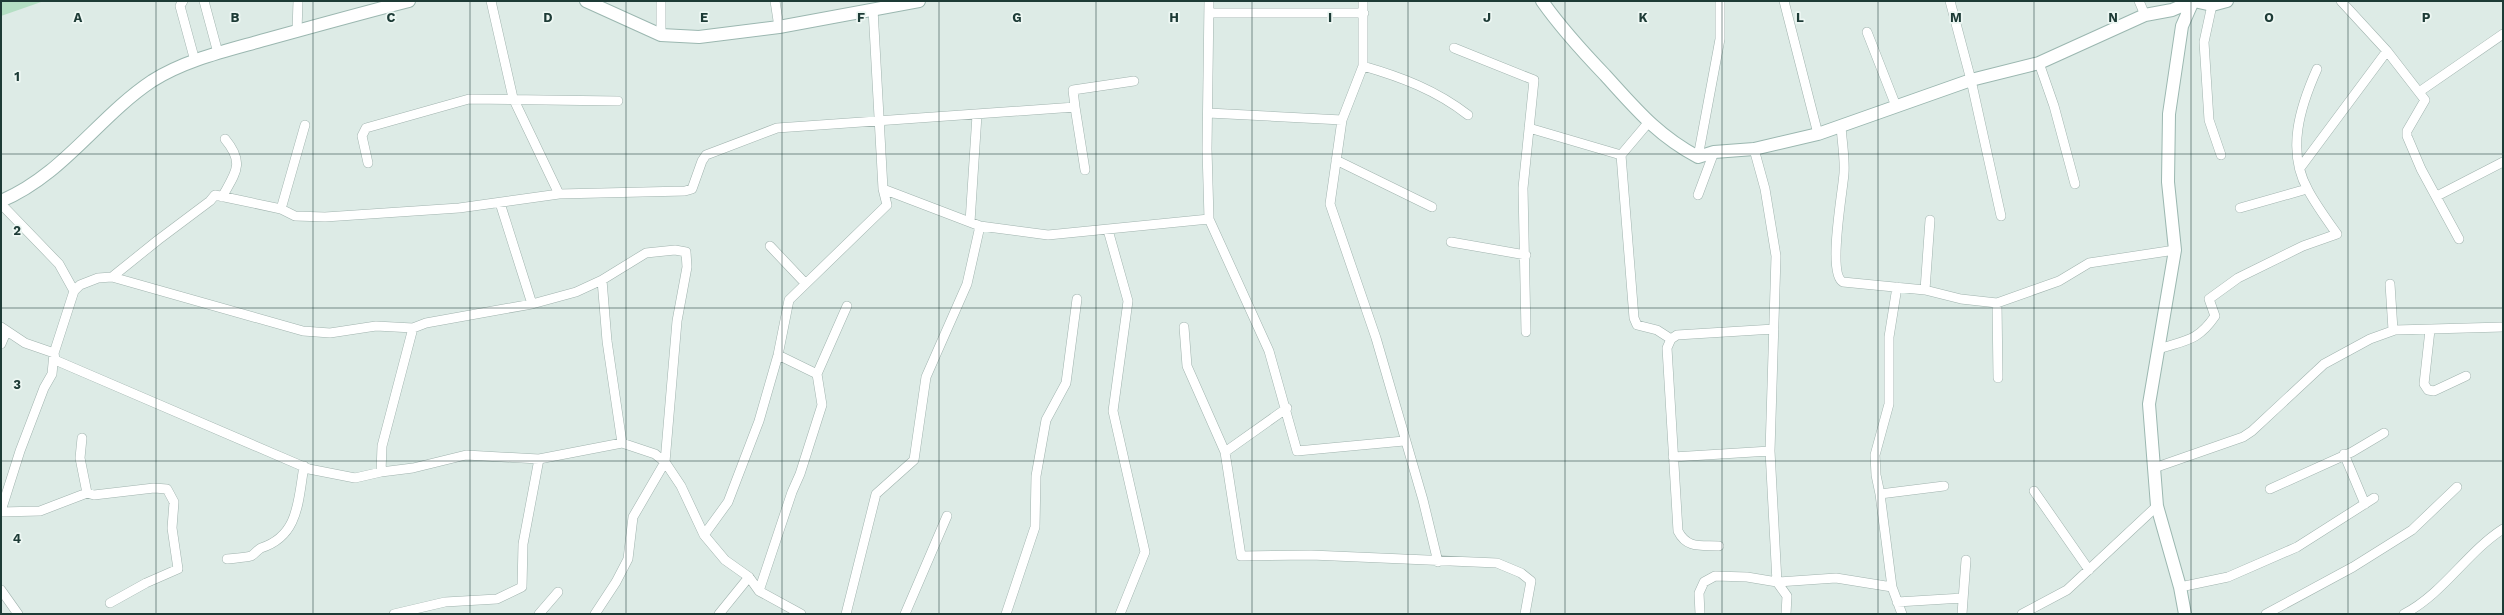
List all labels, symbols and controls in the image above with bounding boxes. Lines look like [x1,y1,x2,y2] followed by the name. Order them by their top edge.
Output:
[74,10,83,25] text: A
[231,10,240,25] text: B
[387,10,396,25] text: C
[543,10,553,25] text: D
[700,10,708,25] text: E
[857,10,865,25] text: F
[1012,10,1022,25] text: G
[1169,10,1179,25] text: H
[1328,10,1332,25] text: I
[1483,10,1491,25] text: J
[1638,10,1648,25] text: K
[1796,10,1804,25] text: L
[1950,10,1962,25] text: M
[2108,10,2118,25] text: N
[2264,10,2274,25] text: O
[2422,10,2431,25] text: P
[14,69,20,84] text: 1
[13,223,21,238] text: 2
[13,377,21,392] text: 3
[13,531,22,546] text: 4

